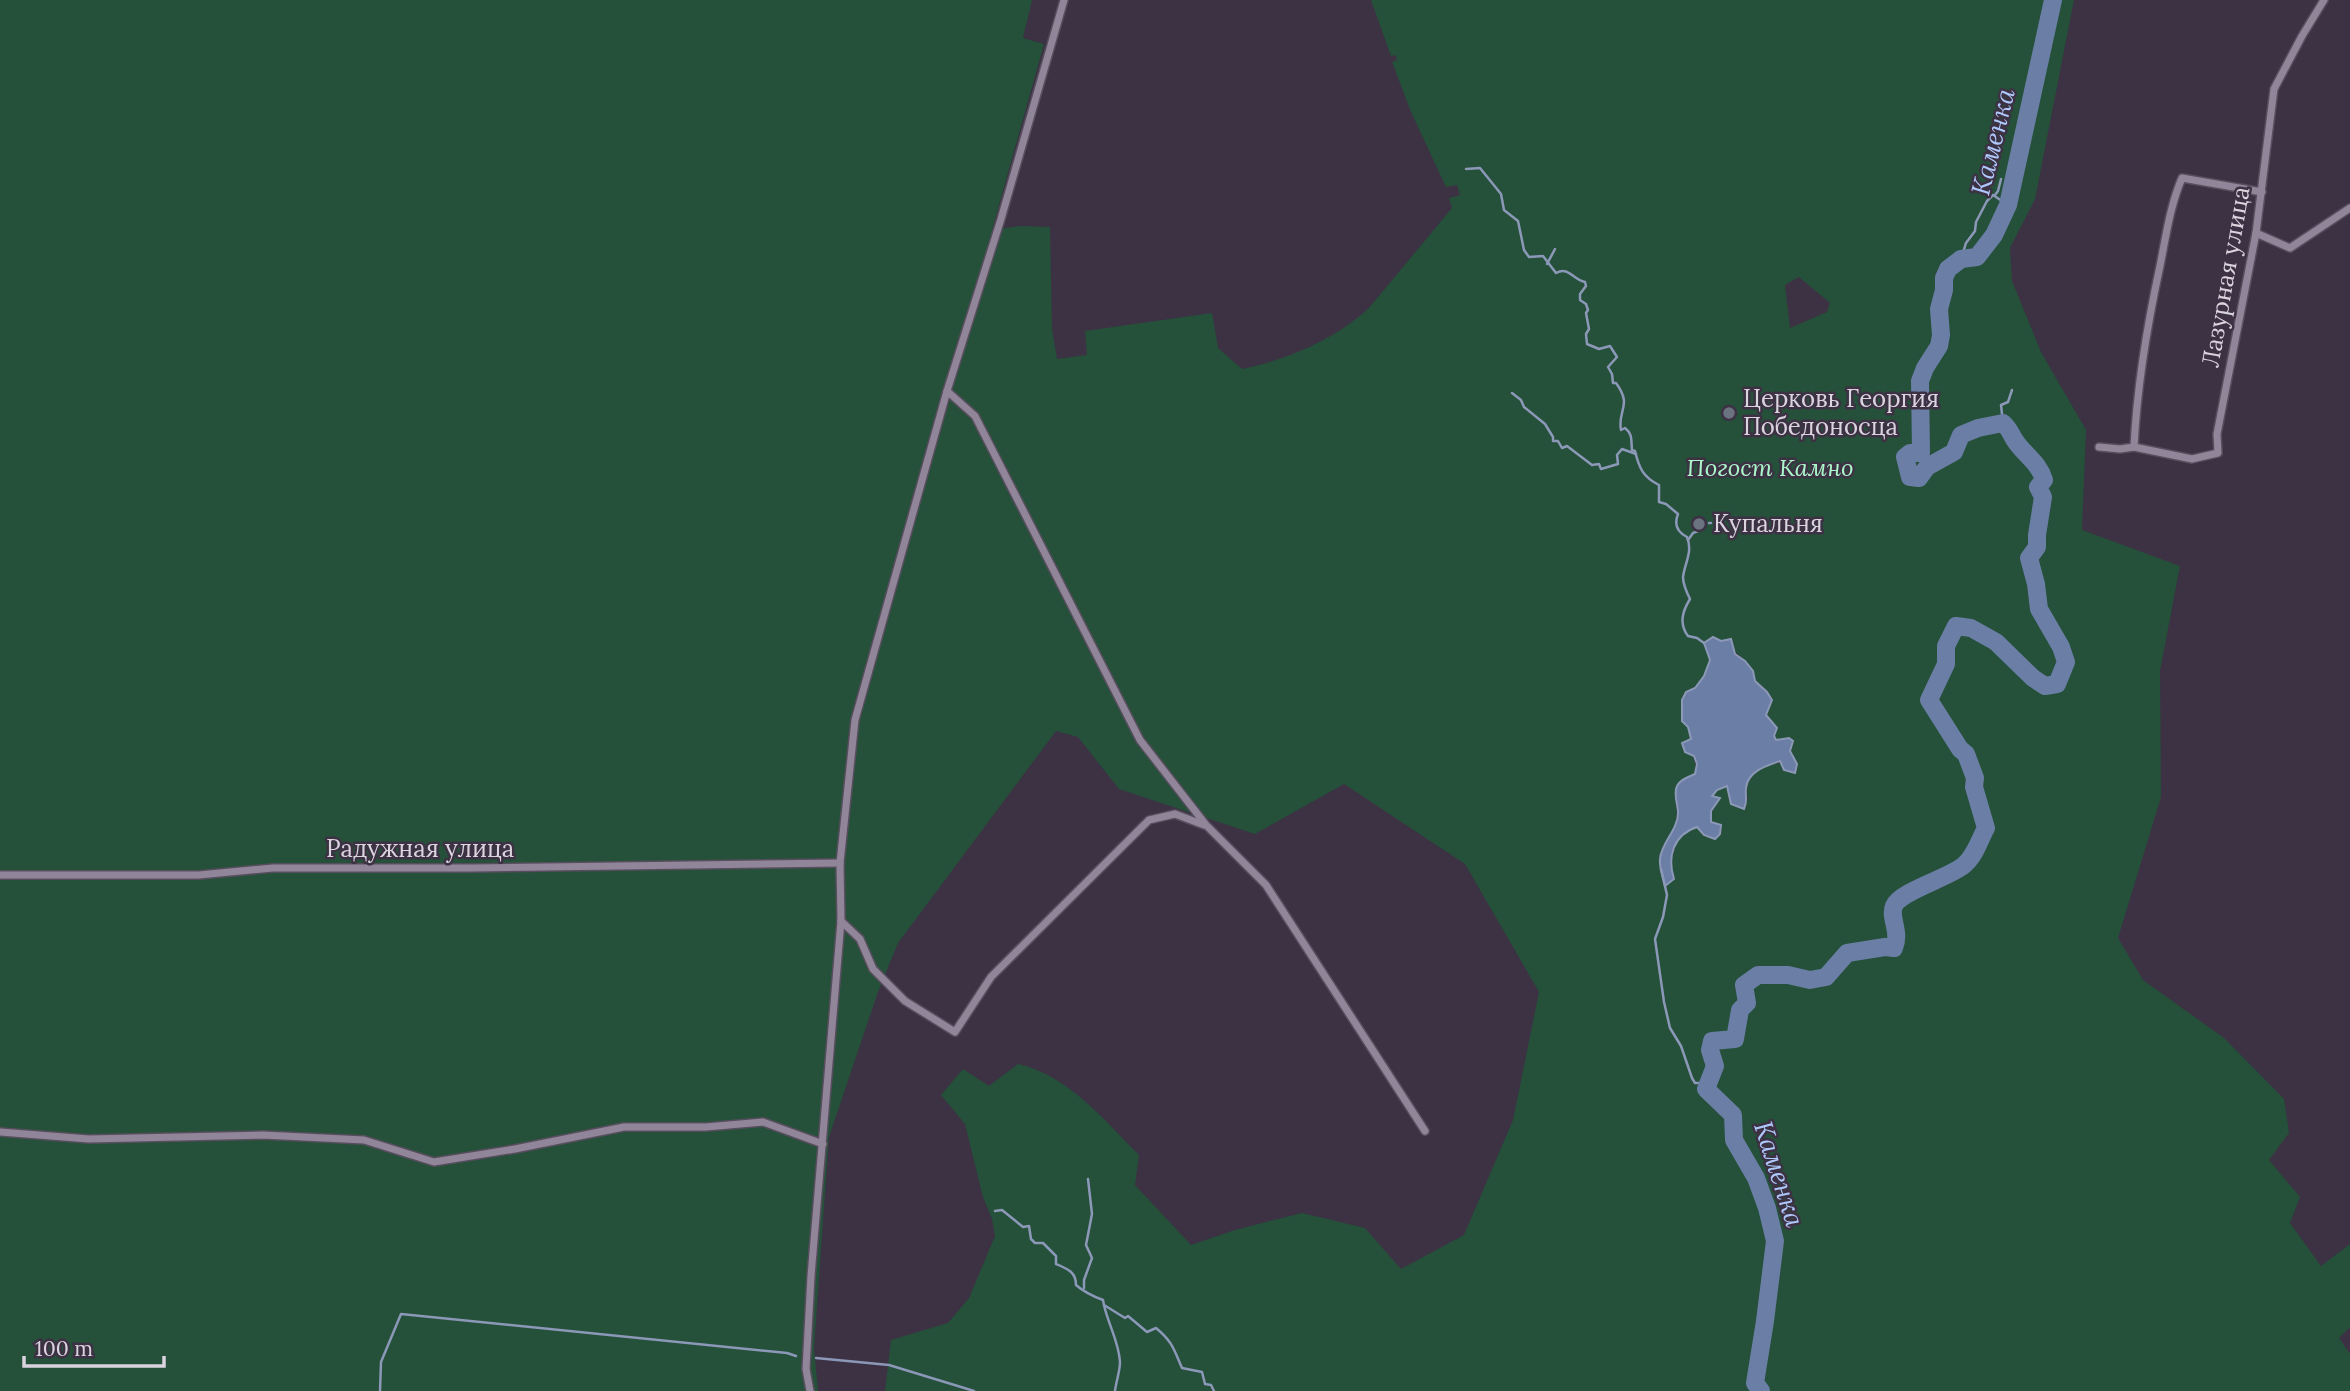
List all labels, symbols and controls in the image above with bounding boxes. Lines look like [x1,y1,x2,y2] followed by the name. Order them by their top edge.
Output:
[1963,84,2022,199] water label: Каменка
[2194,184,2257,370] street label: Лазурная улица
[1743,383,1939,442] place label: Церковь Георгия Победоносца
[1721,405,1737,421] marker: Церковь Георгия Победоносца
[1687,452,1853,483] park label: Погост Камно
[1713,508,1823,539] place label: Купальня
[1691,516,1707,532] marker: Купальня
[326,833,514,864] street label: Радужная улица
[1747,1117,1812,1231] water label: Каменка
[24,1324,164,1368] scale bar
[35,1335,93,1362] text: 100 m

